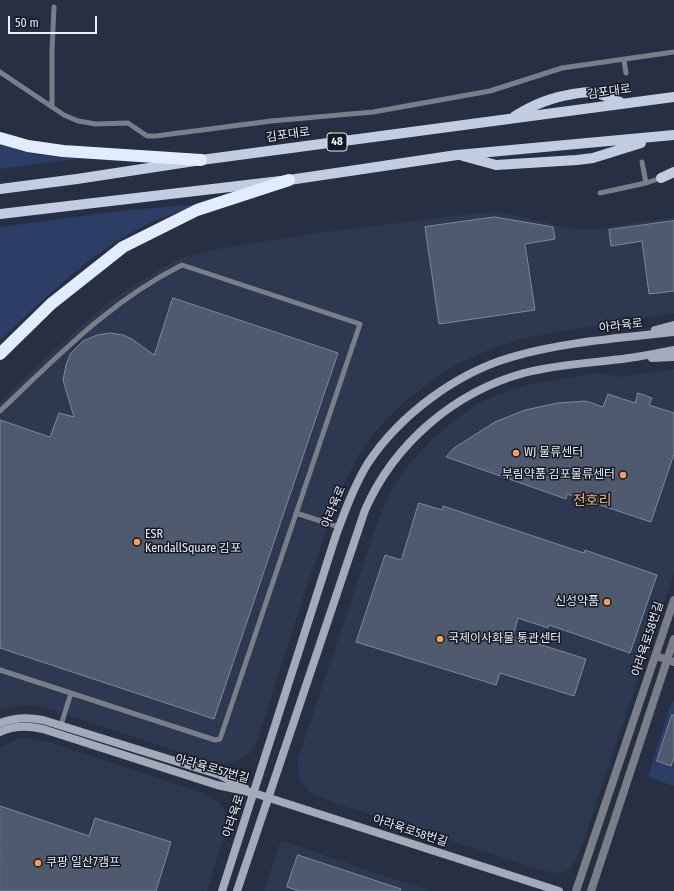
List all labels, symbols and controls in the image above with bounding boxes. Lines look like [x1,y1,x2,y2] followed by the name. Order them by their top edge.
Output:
[10,8,99,34] scale bar
[15,16,39,30] text: 50 m
[586,82,632,102] street label: 김포대로
[265,125,311,145] street label: 김포대로
[327,133,347,151] road number: 48
[598,316,644,336] street label: 아라육로
[524,446,583,460] place label: WJ 물류센터
[511,448,521,458] marker: WJ 물류센터
[502,468,615,482] place label: 부림약품 김포물류센터
[618,470,628,480] marker: 부림약품 김포물류센터
[319,484,349,530] street label: 아라육로
[573,493,611,509] district label: 전호리
[145,528,241,556] place label: ESR KendallSquare 김포
[132,537,142,547] marker: ESR KendallSquare 김포
[555,595,599,609] place label: 신성약품
[602,597,612,607] marker: 신성약품
[629,600,667,678] street label: 아라육로58번길
[448,632,561,646] place label: 국제이사화물 통관센터
[435,634,445,644] marker: 국제이사화물 통관센터
[173,752,251,786] street label: 아라육로57번길
[220,793,248,839] street label: 아라육로
[371,812,449,850] street label: 아라육로58번길
[46,856,120,870] place label: 쿠팡 일산7캠프
[33,858,43,868] marker: 쿠팡 일산7캠프

